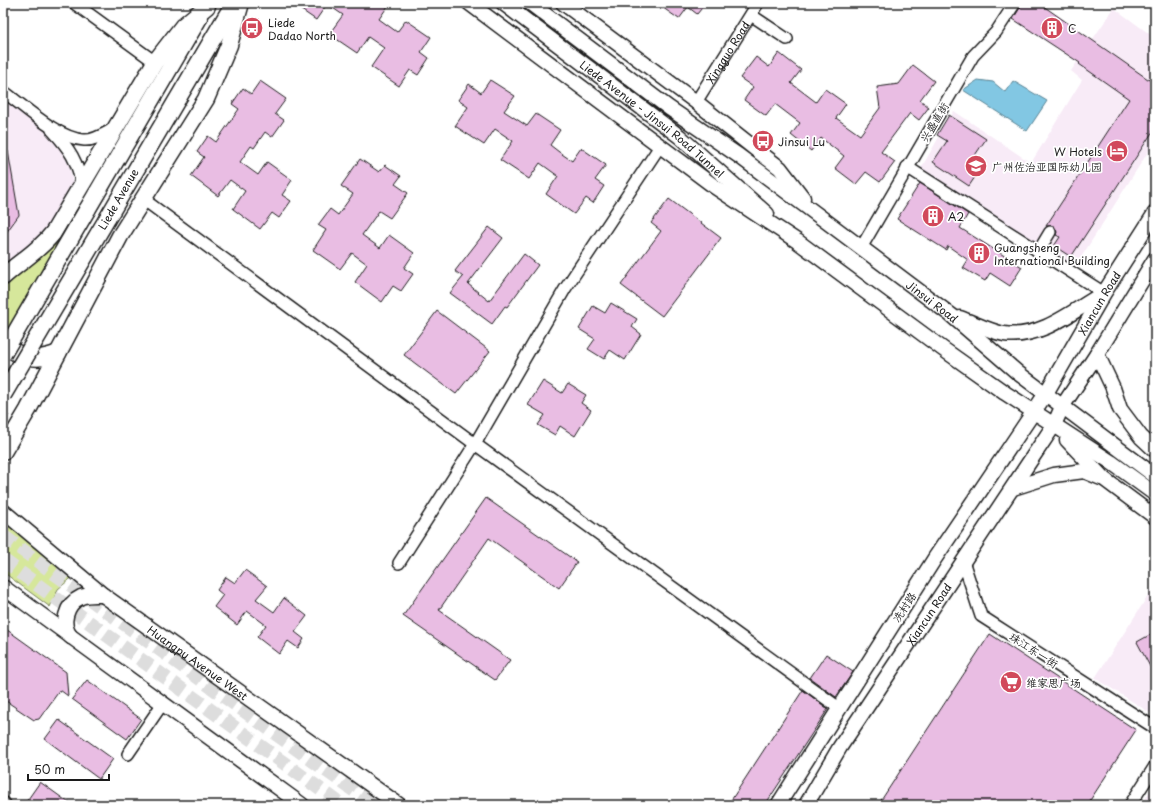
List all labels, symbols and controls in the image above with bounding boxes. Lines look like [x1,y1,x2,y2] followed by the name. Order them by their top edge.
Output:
[268,14,336,44] place label: Liede Dadao North
[239,15,265,41] bus stop icon: Liede Dadao North
[1039,15,1065,41] building icon: C
[701,17,753,87] street label: Xingguo Road
[1068,20,1076,37] place label: C
[577,56,728,181] street label: Liede Avenue - Jinsui Road Tunnel
[915,98,953,145] street label: 兴盛直街
[750,128,776,154] bus stop icon: Jinsui Lu
[778,133,825,150] place label: Jinsui Lu
[1104,138,1130,164] hotel icon: W Hotels
[1054,143,1102,160] place label: W Hotels
[963,153,989,179] school or university icon: 广州佐治亚国际幼儿园
[992,158,1102,175] place label: 广州佐治亚国际幼儿园
[94,165,142,233] street label: Liede Avenue
[920,203,946,229] building icon: A2
[948,208,964,225] place label: A2
[994,239,1110,269] place label: Guangsheng International Building
[966,240,992,266] building icon: Guangsheng International Building
[1073,268,1124,338] street label: Xiancun Road
[903,276,963,327] street label: Jinsui Road
[901,579,955,649] street label: Xiancun Road
[888,589,920,625] street label: 冼村路
[144,621,252,704] street label: Huangpu Avenue West
[1006,628,1063,673] street label: 珠江东一街
[998,669,1024,695] supermarket icon: 维家思广场
[1026,674,1081,691] place label: 维家思广场
[28,756,109,782] scale bar
[34,760,65,778] text: 50 m

